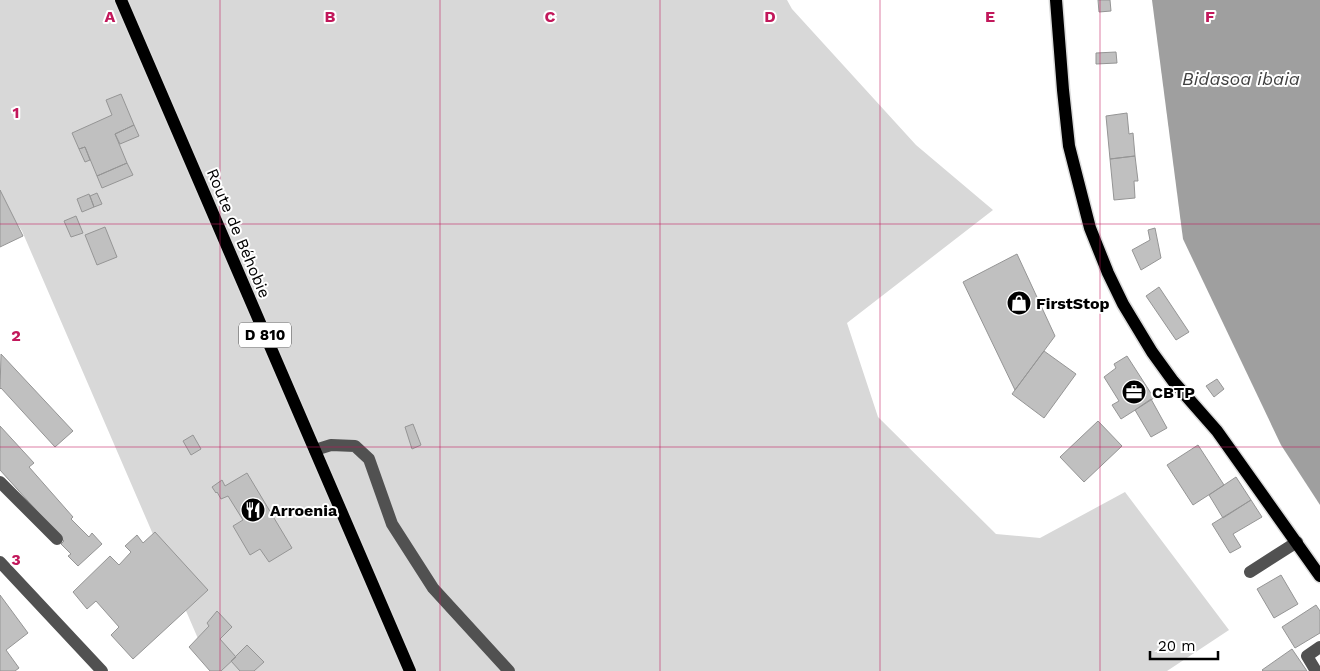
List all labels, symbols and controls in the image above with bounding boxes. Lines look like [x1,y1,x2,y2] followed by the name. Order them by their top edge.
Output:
[105,7,116,26] text: A
[325,7,336,26] text: B
[545,7,556,26] text: C
[764,7,776,26] text: D
[985,7,995,26] text: E
[1205,7,1215,26] text: F
[1182,68,1300,89] water label: Bidasoa ibaia
[13,103,19,122] text: 1
[203,166,274,301] street label: Route de Béhobie
[1006,290,1032,316] shop icon: FirstStop
[1036,294,1110,313] place label: FirstStop
[239,322,291,348] road number: D 810
[11,326,21,345] text: 2
[1121,379,1147,405] office icon: CBTP
[1152,383,1195,402] place label: CBTP
[240,497,266,523] restaurant icon: Arroenia
[270,501,338,520] place label: Arroenia
[11,550,21,569] text: 3
[1150,628,1218,660] scale bar
[1158,637,1196,655] text: 20 m

